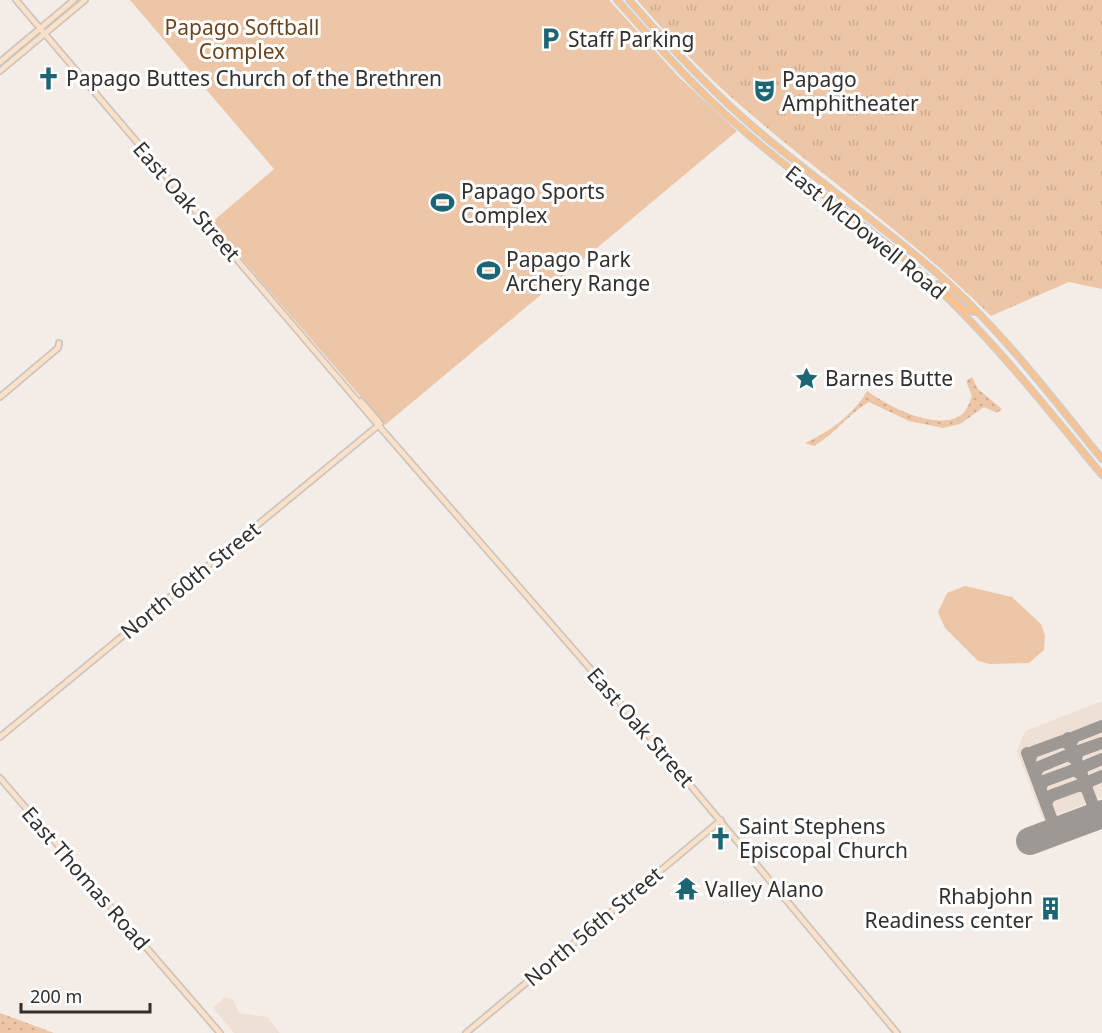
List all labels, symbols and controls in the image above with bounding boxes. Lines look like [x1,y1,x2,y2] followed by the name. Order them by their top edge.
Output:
[165,13,319,65] park label: Papago Softball Complex
[568,25,694,53] place label: Staff Parking
[537,26,563,52] parking icon: Staff Parking
[66,64,442,92] place label: Papago Buttes Church of the Brethren
[35,65,61,91] church icon: Papago Buttes Church of the Brethren
[782,65,919,117] place label: Papago Amphitheater
[751,78,777,104] theatre icon: Papago Amphitheater
[127,135,247,267] street label: East Oak Street
[780,159,952,305] street label: East McDowell Road
[461,177,605,229] place label: Papago Sports Complex
[430,190,456,216] sports icon: Papago Sports Complex
[506,245,650,297] place label: Papago Park Archery Range
[475,258,501,284] sports icon: Papago Park Archery Range
[825,364,953,392] place label: Barnes Butte
[794,365,820,391] place icon: Barnes Butte
[114,515,266,645] street label: North 60th Street
[581,661,701,793] street label: East Oak Street
[16,800,156,956] street label: East Thomas Road
[739,812,908,864] place label: Saint Stephens Episcopal Church
[708,825,734,851] church icon: Saint Stephens Episcopal Church
[518,860,668,992] street label: North 56th Street
[705,875,824,903] place label: Valley Alano
[674,876,700,902] temple icon: Valley Alano
[865,882,1033,934] place label: Rhabjohn Readiness center
[1038,895,1064,921] building icon: Rhabjohn Readiness center
[21,976,150,1014] scale bar
[30,984,82,1008] text: 200 m

